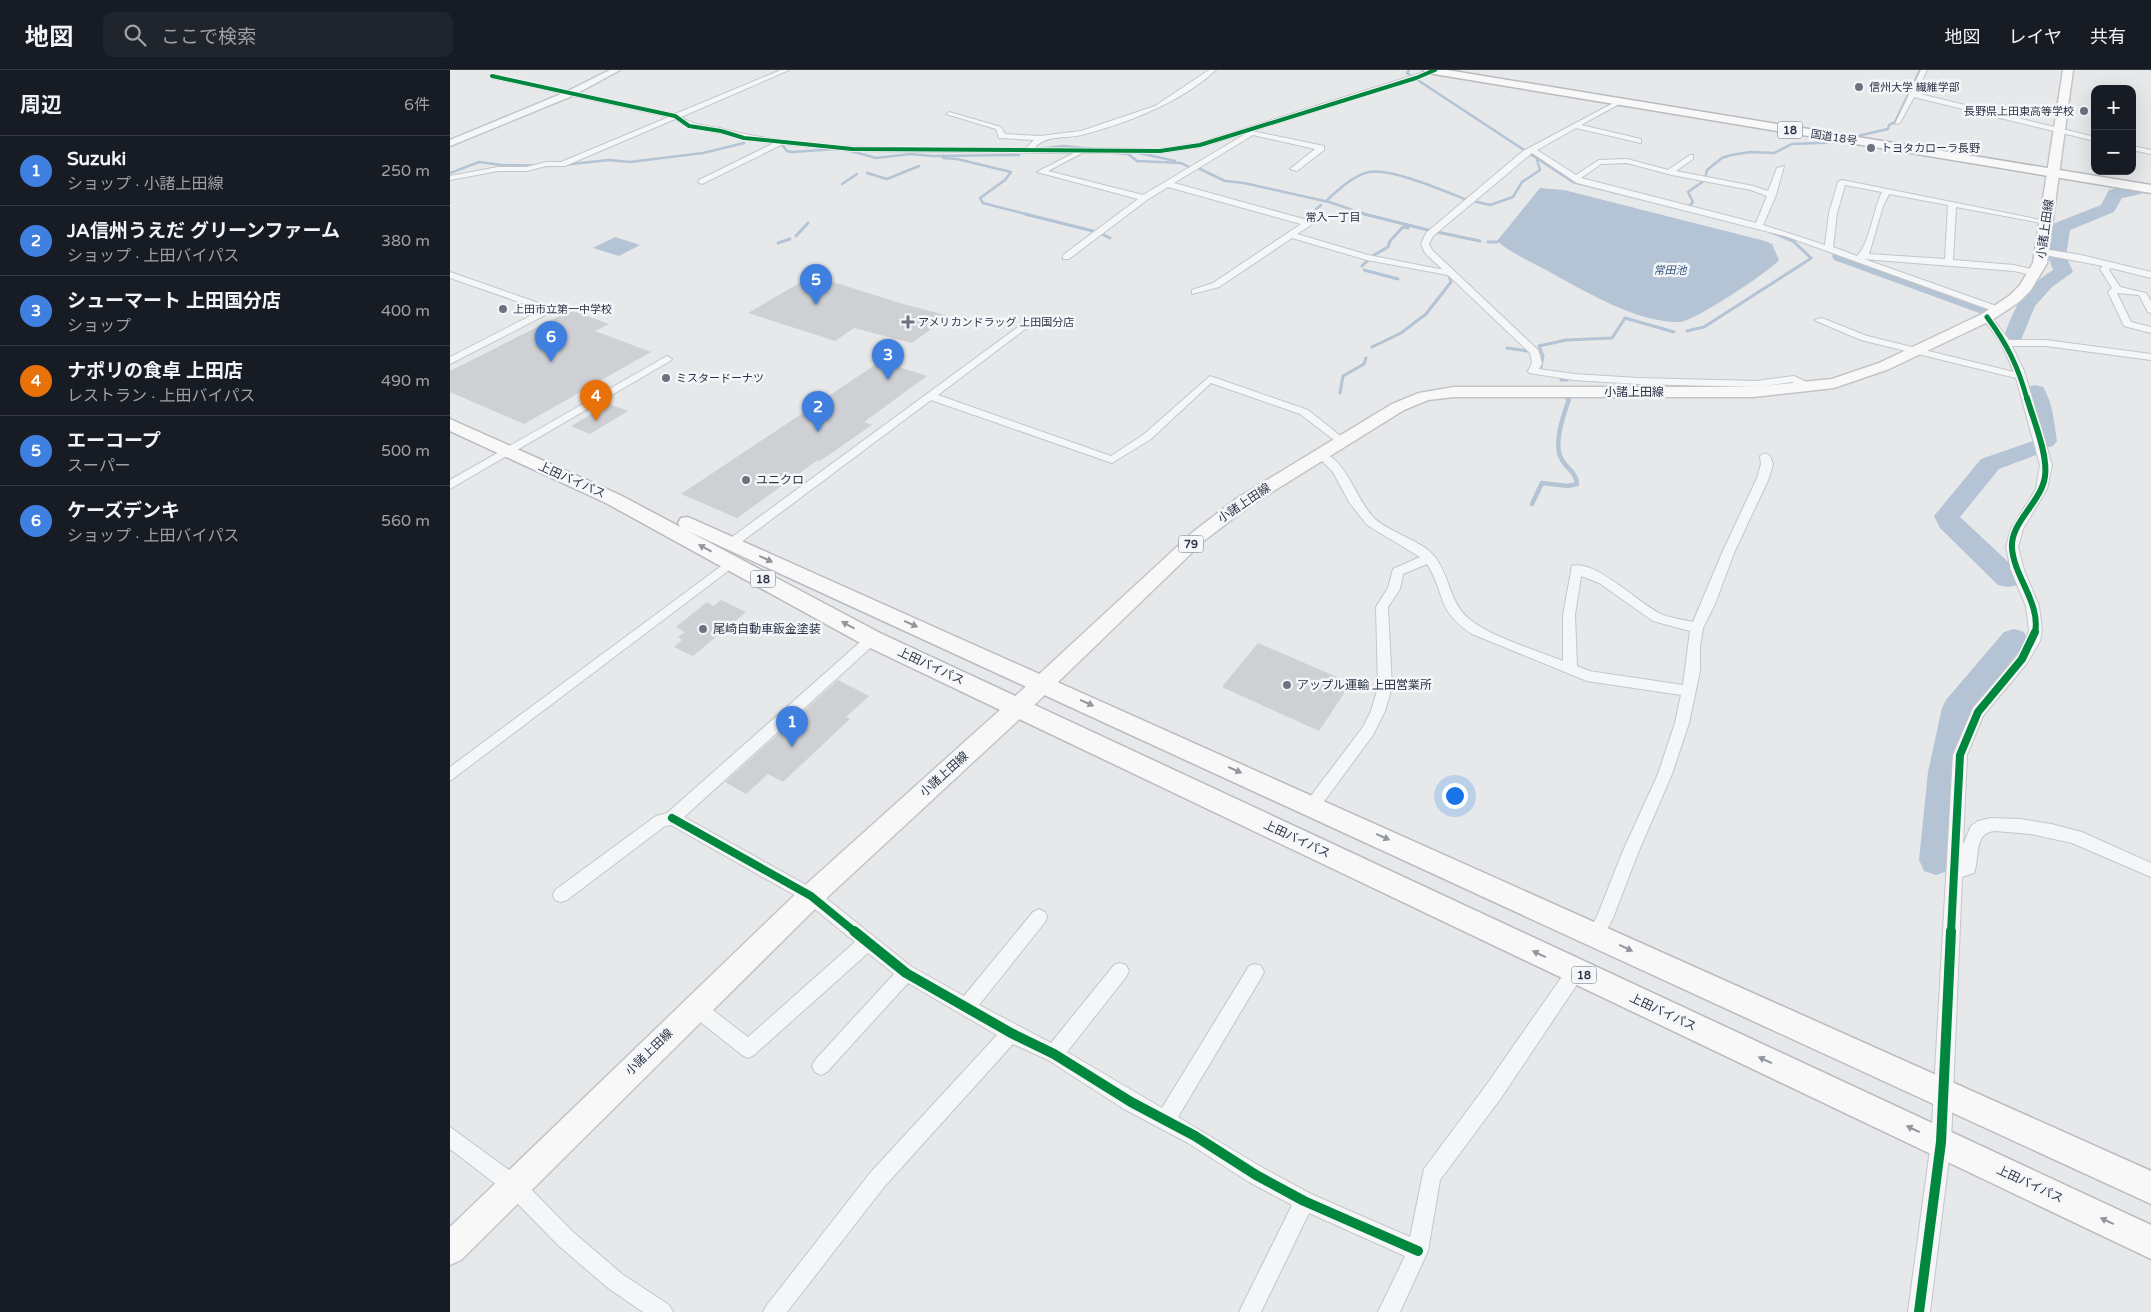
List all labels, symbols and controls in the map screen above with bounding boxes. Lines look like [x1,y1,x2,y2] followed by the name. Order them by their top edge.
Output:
[103,12,453,57] search box
[121,21,149,49] icon: search
[25,23,73,52] text: 地図
[161,26,256,48] text: ここで検索
[1945,26,1981,48] text: 地図
[2009,26,2062,48] text: レイヤ
[2090,26,2126,48] text: 共有
[1853,81,1865,93] marker: 信州大学 繊維学部
[1869,81,1960,94] place label: 信州大学 繊維学部
[2091,85,2136,175] map controls
[2091,85,2136,130] button: +
[20,93,62,118] text: 周辺
[404,95,430,115] text: 6件
[1964,105,2074,118] place label: 長野県上田東高等学校
[2078,105,2090,117] marker: 長野県上田東高等学校
[1778,122,1802,138] road number: 18
[1810,127,1858,148] street label: 国道18号
[2091,130,2136,175] button: −
[1865,142,1877,154] marker: トヨタカローラ長野
[1881,142,1980,155] place label: トヨタカローラ長野
[67,148,126,170] text: Suzuki
[31,161,41,181] text: 1
[381,161,430,181] text: 250 m
[67,174,223,194] text: ショップ · 小諸上田線
[2034,198,2056,260] street label: 小諸上田線
[1306,211,1361,224] district label: 常入一丁目
[67,220,340,242] text: JA信州うえだ グリーンファーム
[31,231,41,251] text: 2
[381,231,430,251] text: 380 m
[67,246,239,266] text: ショップ · 上田バイパス
[800,264,832,305] pin: 5
[1654,264,1687,277] water label: 常田池
[67,290,281,312] text: シューマート 上田国分店
[31,301,41,321] text: 3
[381,301,430,321] text: 400 m
[497,303,509,315] marker: 上田市立第一中学校
[513,303,612,316] place label: 上田市立第一中学校
[67,316,131,336] text: ショップ
[902,316,914,328] marker: アメリカンドラッグ 上田国分店
[918,316,1074,329] place label: アメリカンドラッグ 上田国分店
[535,321,567,362] pin: 6
[872,339,904,380] pin: 3
[67,360,243,382] text: ナポリの食卓 上田店
[31,371,41,391] text: 4
[381,371,430,391] text: 490 m
[660,372,672,384] marker: ミスタードーナツ
[676,372,764,385] place label: ミスタードーナツ
[580,380,612,421] pin: 4
[1604,385,1664,399] street label: 小諸上田線
[67,386,255,406] text: レストラン · 上田バイパス
[802,391,834,432] pin: 2
[67,430,161,452] text: エーコープ
[31,441,41,461] text: 5
[381,441,430,461] text: 500 m
[67,456,131,476] text: スーパー
[536,459,608,501] street label: 上田バイパス
[756,473,804,487] place label: ユニクロ
[740,474,752,486] marker: ユニクロ
[1215,480,1273,526] street label: 小諸上田線
[67,500,180,522] text: ケーズデンキ
[31,511,41,531] text: 6
[381,511,430,531] text: 560 m
[67,526,239,546] text: ショップ · 上田バイパス
[1178,536,1204,552] road number: 79
[698,544,712,552] one-way arrow
[759,555,773,563] one-way arrow
[750,570,776,588] road number: 18
[841,621,855,630] one-way arrow
[904,621,918,629] one-way arrow
[713,622,821,636] place label: 尾崎自動車鈑金塗装
[697,623,709,635] marker: 尾崎自動車鈑金塗装
[896,644,966,688] street label: 上田バイパス
[1297,678,1432,692] place label: アップル運輸 上田営業所
[1281,679,1293,691] marker: アップル運輸 上田営業所
[1080,700,1094,708] one-way arrow
[776,706,808,747] pin: 1
[917,749,971,799] street label: 小諸上田線
[1228,767,1242,775] one-way arrow
[1442,783,1468,809] your location
[1262,817,1332,861] street label: 上田バイパス
[1376,834,1390,842] one-way arrow
[1619,944,1633,952] one-way arrow
[1532,949,1546,957] one-way arrow
[1572,966,1596,984] road number: 18
[1628,990,1698,1034] street label: 上田バイパス
[623,1026,675,1078] street label: 小諸上田線
[1758,1056,1773,1064] one-way arrow
[1906,1125,1920,1133] one-way arrow
[1995,1162,2065,1206] street label: 上田バイパス
[2100,1217,2114,1225] one-way arrow

